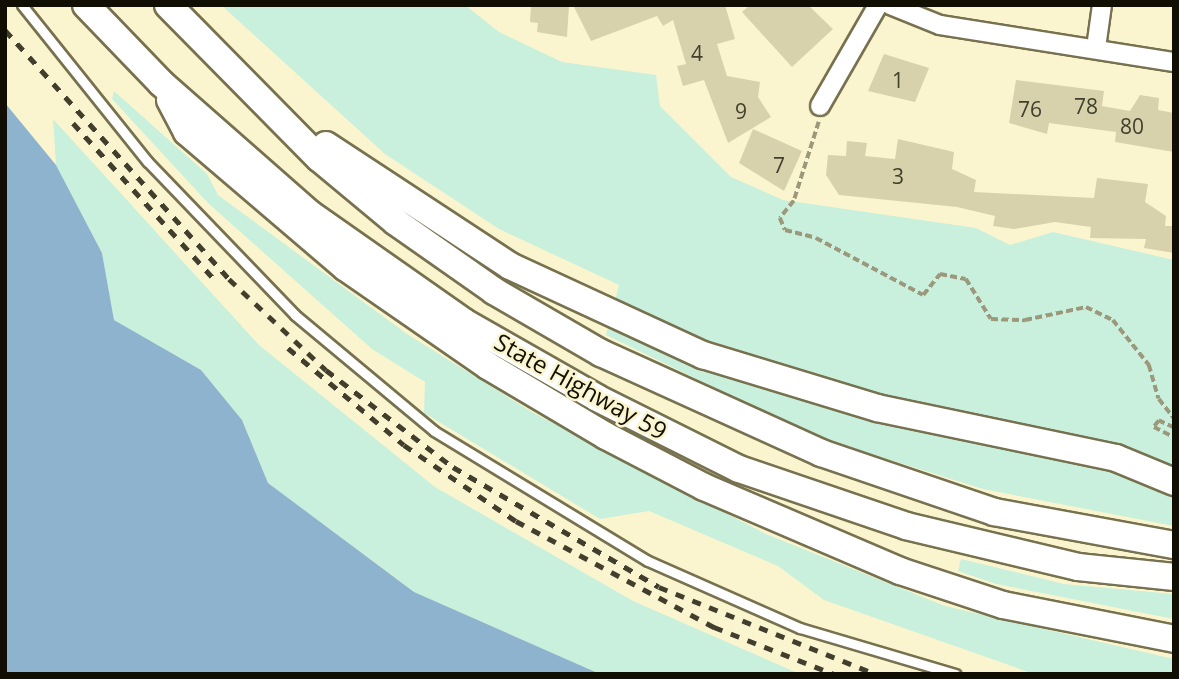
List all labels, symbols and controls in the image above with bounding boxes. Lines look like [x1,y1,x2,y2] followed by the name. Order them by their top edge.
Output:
[691,40,703,66] house number: 4
[892,67,904,93] house number: 1
[1074,93,1098,119] house number: 78
[1018,96,1042,122] house number: 76
[735,98,747,124] house number: 9
[1120,113,1144,139] house number: 80
[773,152,785,178] house number: 7
[892,163,904,189] house number: 3
[490,327,672,445] street label: State Highway 59

